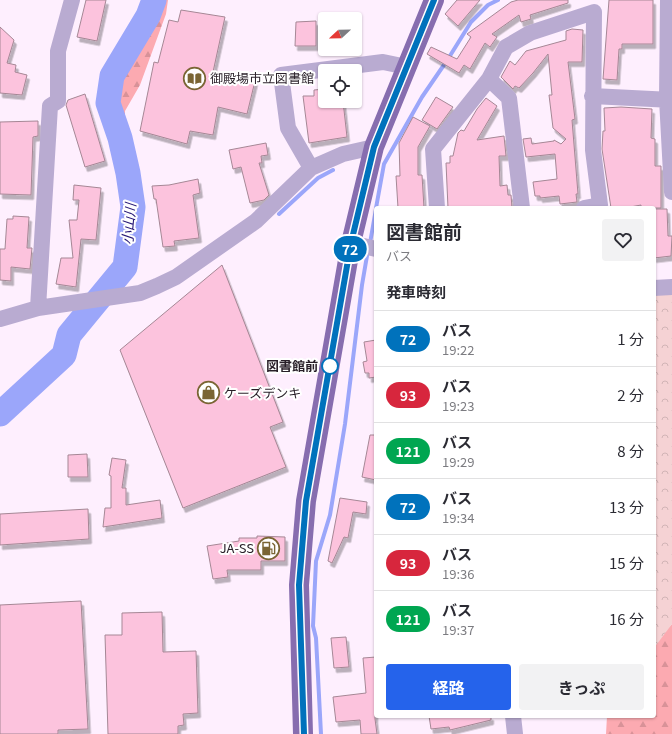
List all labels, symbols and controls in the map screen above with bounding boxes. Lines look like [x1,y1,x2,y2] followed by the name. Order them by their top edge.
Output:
[318,12,362,56] north arrow
[318,12,362,108] map controls
[318,64,362,108] button: locate
[182,65,208,91] library icon: 御殿場市立図書館
[210,68,314,87] place label: 御殿場市立図書館
[116,200,140,246] water label: 小山川
[386,217,462,244] text: 図書館前
[602,219,644,261] button: heart
[332,236,368,262] line badge: 72
[342,239,358,259] text: 72
[386,246,412,265] text: バス
[386,281,446,302] text: 発車時刻
[442,319,472,340] text: バス
[617,328,644,349] text: 1 分
[400,329,416,349] text: 72
[442,340,474,359] text: 19:22
[266,356,318,375] place label: 図書館前
[321,357,339,375] marker: 図書館前
[442,375,472,396] text: バス
[196,380,222,406] shop icon: ケーズデンキ
[224,383,301,402] place label: ケーズデンキ
[617,384,644,405] text: 2 分
[400,385,416,405] text: 93
[442,396,474,415] text: 19:23
[442,431,472,452] text: バス
[617,440,644,461] text: 8 分
[396,441,420,461] text: 121
[442,452,474,471] text: 19:29
[442,487,472,508] text: バス
[609,496,644,517] text: 13 分
[400,497,416,517] text: 72
[442,508,474,527] text: 19:34
[256,535,282,561] fuel station icon: JA-SS
[220,538,254,557] place label: JA-SS
[442,543,472,564] text: バス
[609,552,644,573] text: 15 分
[400,553,416,573] text: 93
[442,564,474,583] text: 19:36
[442,599,472,620] text: バス
[609,608,644,629] text: 16 分
[396,609,420,629] text: 121
[442,620,474,639] text: 19:37
[386,664,511,710] button: 経路
[519,664,644,710] button: きっぷ

